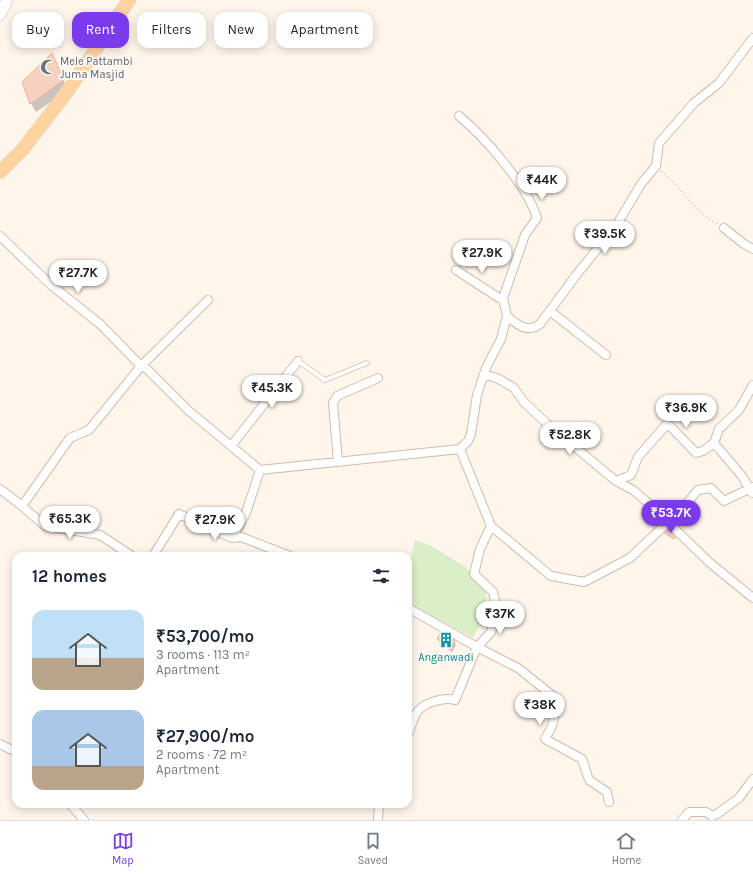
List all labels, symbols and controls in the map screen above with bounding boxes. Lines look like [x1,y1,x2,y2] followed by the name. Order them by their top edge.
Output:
[12,12,64,48] chip: Buy
[72,12,129,48] chip: Rent
[137,12,206,48] chip: Filters
[214,12,268,48] chip: New
[276,12,373,48] chip: Apartment
[60,55,133,81] place label: Mele Pattambi Juma Masjid
[39,58,57,76] mosque icon: Mele Pattambi Juma Masjid
[518,167,566,201] pin: ₹44K
[526,172,558,187] text: ₹44K
[572,221,638,255] pin: ₹39.5K
[584,226,626,241] text: ₹39.5K
[449,240,515,274] pin: ₹27.9K
[462,245,503,260] text: ₹27.9K
[45,260,111,294] pin: ₹27.7K
[58,265,98,280] text: ₹27.7K
[239,375,305,409] pin: ₹45.3K
[251,380,293,395] text: ₹45.3K
[653,395,719,429] pin: ₹36.9K
[665,400,707,415] text: ₹36.9K
[537,422,603,456] pin: ₹52.8K
[549,427,591,442] text: ₹52.8K
[638,500,704,534] pin: ₹53.7K
[651,505,691,520] text: ₹53.7K
[37,506,103,540] pin: ₹65.3K
[182,507,248,541] pin: ₹27.9K
[49,511,91,526] text: ₹65.3K
[195,512,236,527] text: ₹27.9K
[370,565,392,587] icon: filters
[32,566,107,586] text: 12 homes
[476,601,524,635] pin: ₹37K
[485,606,515,621] text: ₹37K
[64,626,112,674] icon: home
[156,626,254,646] text: ₹53,700/mo
[437,631,455,649] building icon: Anganwadi
[156,647,250,662] text: 3 rooms · 113 m²
[418,651,474,664] place label: Anganwadi
[156,662,219,677] text: Apartment
[516,692,564,726] pin: ₹38K
[524,697,556,712] text: ₹38K
[64,726,112,774] icon: home
[156,726,254,746] text: ₹27,900/mo
[156,747,247,762] text: 2 rooms · 72 m²
[156,762,219,777] text: Apartment
[112,830,134,867] tab: Map
[358,830,388,867] tab: Saved
[612,830,641,867] tab: Home

